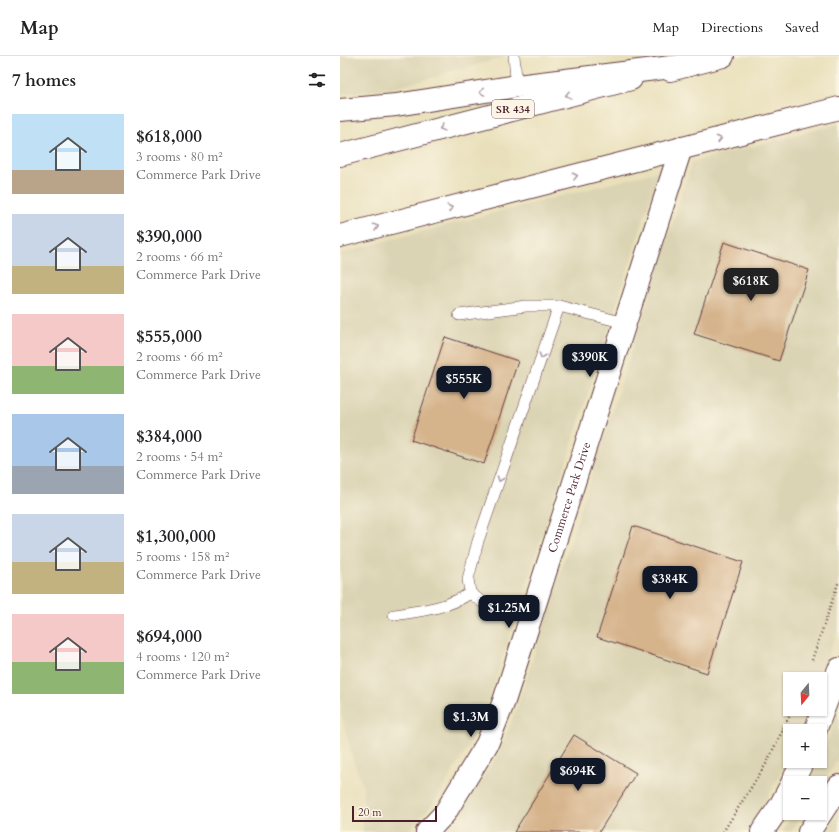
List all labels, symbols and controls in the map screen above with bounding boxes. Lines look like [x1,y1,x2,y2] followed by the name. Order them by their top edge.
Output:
[20,15,59,41] text: Map
[653,18,679,37] text: Map
[701,18,763,37] text: Directions
[785,18,819,37] text: Saved
[12,69,76,92] text: 7 homes
[306,69,328,91] icon: filters
[479,87,485,95] one-way arrow
[565,90,572,99] one-way arrow
[492,100,534,118] road number: SR 434
[439,123,446,131] one-way arrow
[136,125,202,148] text: $618,000
[44,130,92,178] icon: home
[715,135,722,144] one-way arrow
[136,148,223,166] text: 3 rooms · 80 m²
[136,166,261,184] text: Commerce Park Drive
[572,172,579,180] one-way arrow
[446,204,453,213] one-way arrow
[372,223,379,232] one-way arrow
[136,225,202,248] text: $390,000
[44,230,92,278] icon: home
[136,248,223,266] text: 2 rooms · 66 m²
[136,266,261,284] text: Commerce Park Drive
[723,268,779,302] pin: $618K
[732,272,770,290] text: $618K
[136,325,202,348] text: $555,000
[44,330,92,378] icon: home
[562,344,618,378] pin: $390K
[136,348,223,366] text: 2 rooms · 66 m²
[571,348,609,366] text: $390K
[538,353,547,360] one-way arrow
[136,366,261,384] text: Commerce Park Drive
[436,366,492,400] pin: $555K
[445,370,483,388] text: $555K
[136,425,202,448] text: $384,000
[44,430,92,478] icon: home
[544,440,594,555] street label: Commerce Park Drive
[136,448,223,466] text: 2 rooms · 54 m²
[136,466,261,484] text: Commerce Park Drive
[496,476,504,483] one-way arrow
[136,525,216,548] text: $1,300,000
[44,530,92,578] icon: home
[136,548,229,566] text: 5 rooms · 158 m²
[136,566,261,584] text: Commerce Park Drive
[642,566,698,600] pin: $384K
[651,570,689,588] text: $384K
[476,595,542,629] pin: $1.25M
[487,599,531,617] text: $1.25M
[136,625,202,648] text: $694,000
[44,630,92,678] icon: home
[136,648,229,666] text: 4 rooms · 120 m²
[136,666,261,684] text: Commerce Park Drive
[783,672,827,716] north arrow
[783,672,827,820] map controls
[443,704,499,738] pin: $1.3M
[453,708,489,726] text: $1.3M
[783,724,827,768] button: +
[550,758,606,792] pin: $694K
[559,762,597,780] text: $694K
[783,776,827,820] button: −
[352,804,437,823] scale bar
[358,805,382,820] text: 20 m

